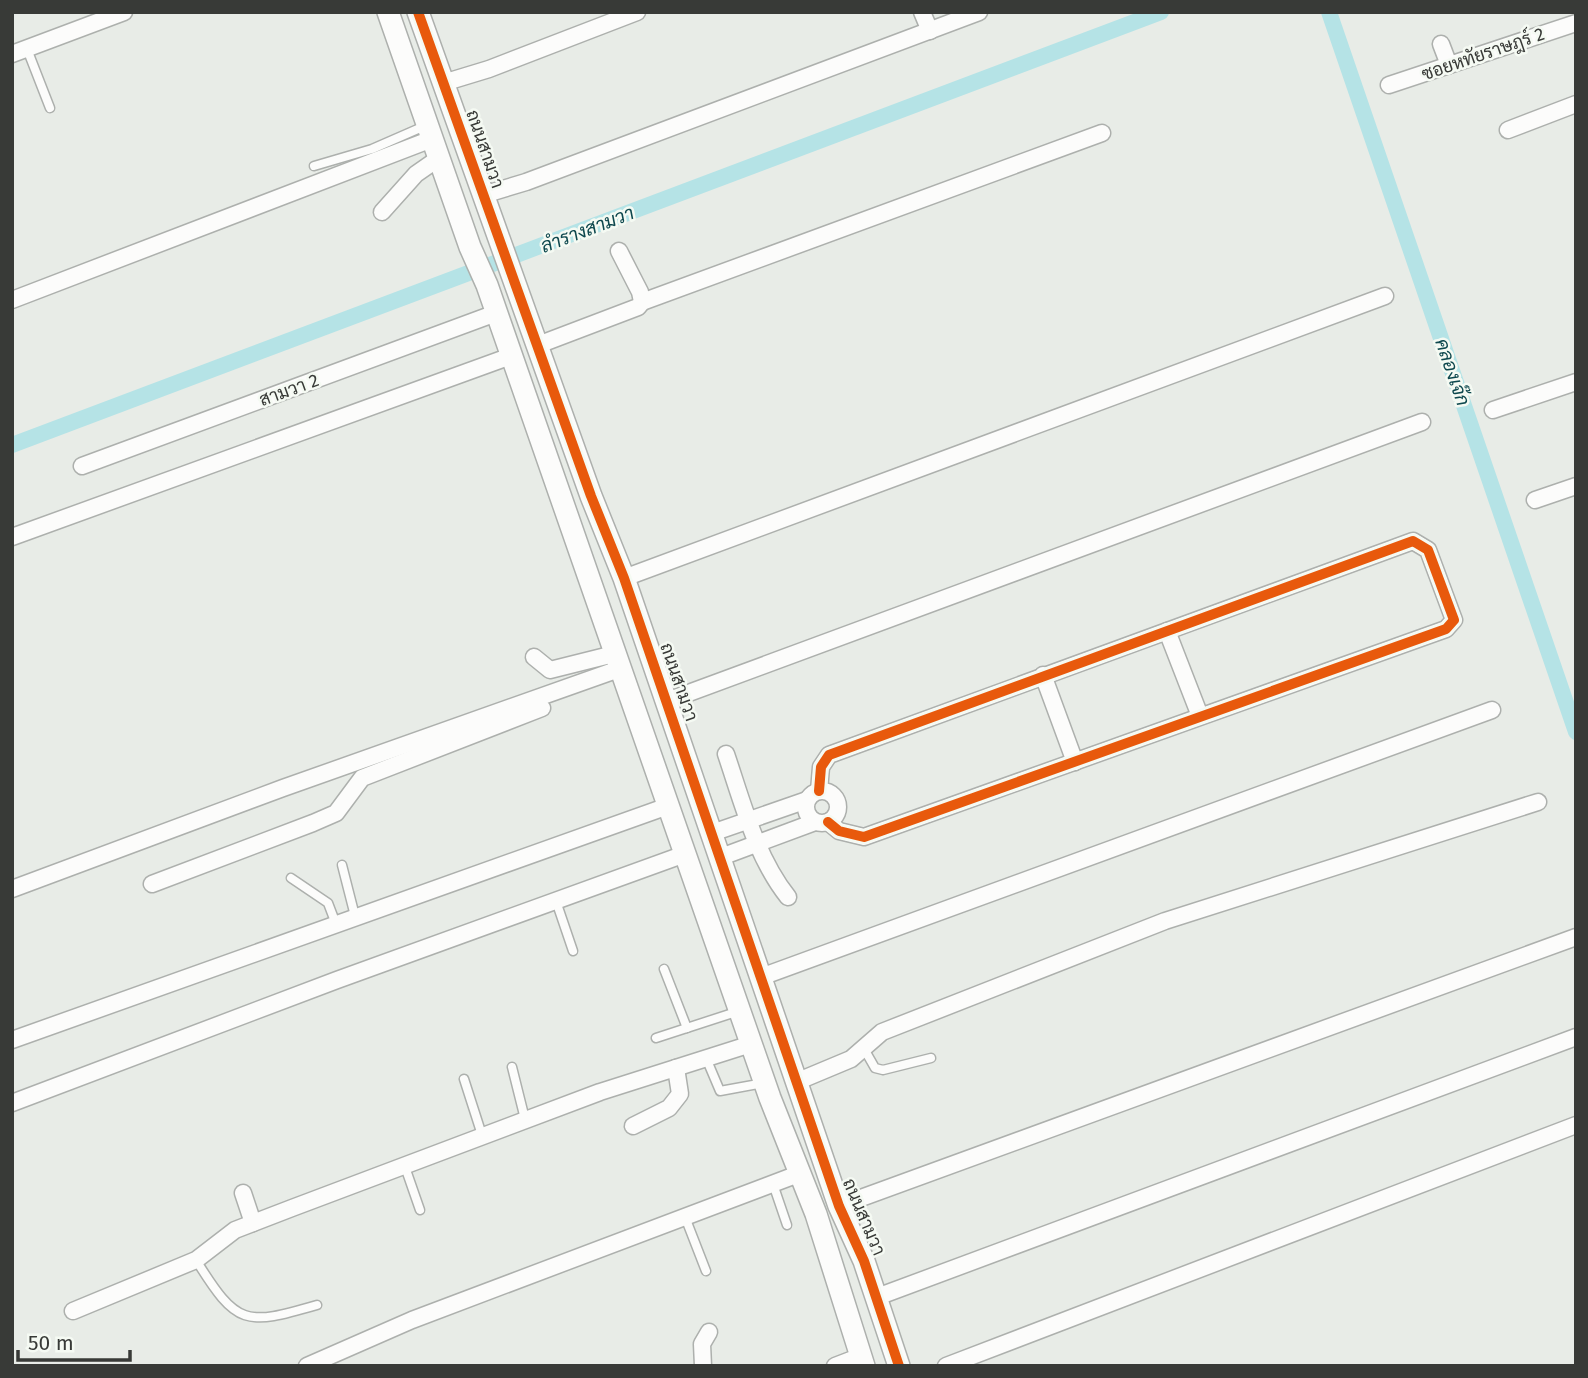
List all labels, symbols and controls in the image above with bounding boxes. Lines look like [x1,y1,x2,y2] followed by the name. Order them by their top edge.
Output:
[1418,21,1548,86] street label: ซอยหทัยราษฎร์ 2
[461,107,509,191] street label: ถนนสามวา
[537,201,637,258] water label: ลำรางสามวา
[1430,335,1475,409] water label: คลองเจ๊ก
[256,369,322,411] street label: สามวา 2
[655,640,703,724] street label: ถนนสามวา
[838,1175,890,1259] street label: ถนนสามวา
[18,1318,130,1362] scale bar
[28,1330,74,1356] text: 50 m

